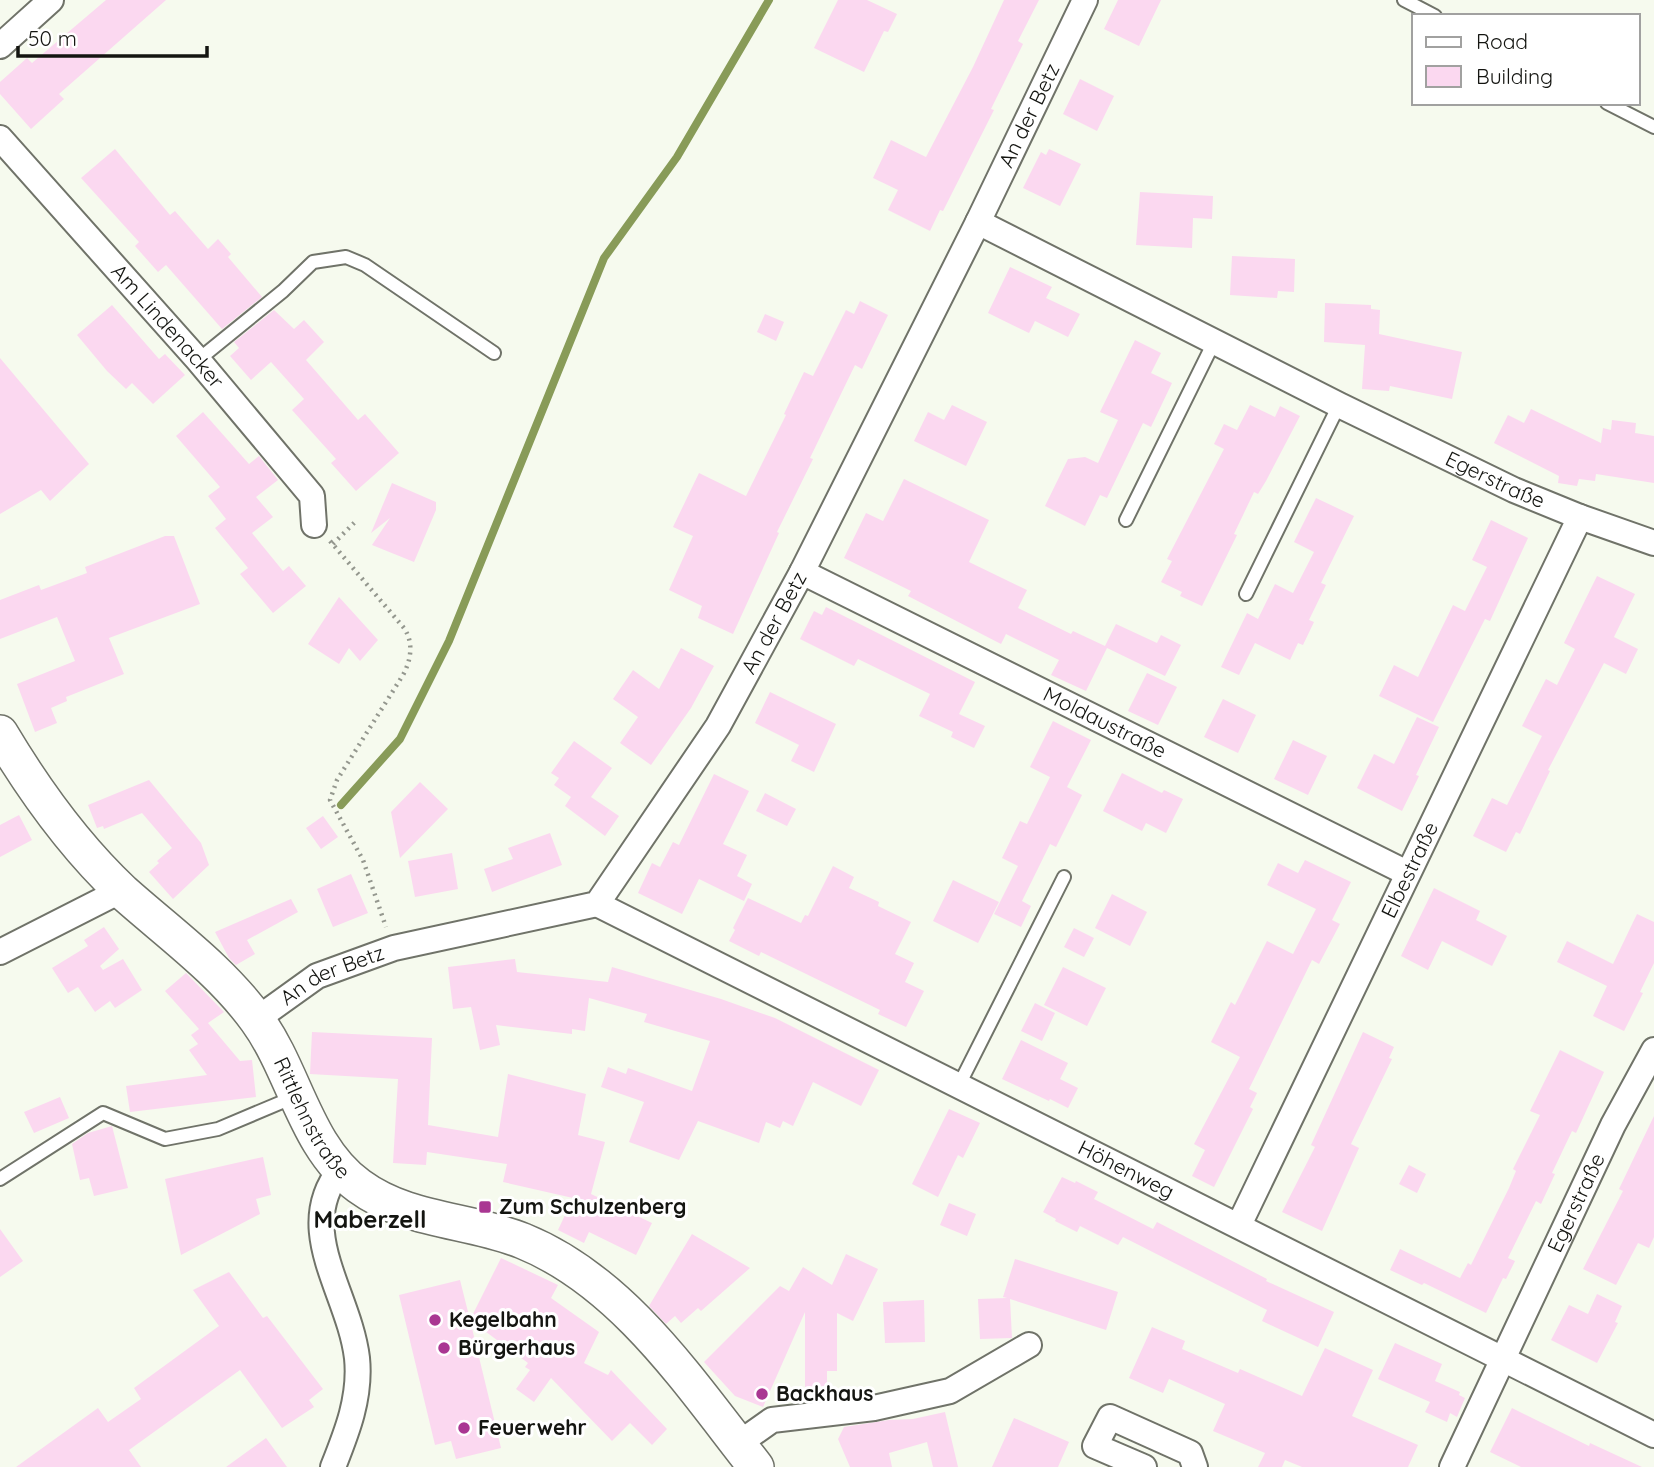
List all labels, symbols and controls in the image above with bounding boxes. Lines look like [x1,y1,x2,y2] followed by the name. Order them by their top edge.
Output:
[18,14,206,58] scale bar
[1412,14,1640,105] legend
[28,25,77,51] text: 50 m
[1476,28,1528,54] text: Road
[992,59,1065,172] street label: An der Betz
[1476,63,1553,89] text: Building
[106,258,230,393] street label: Am Lindenacker
[1442,445,1549,513] street label: Egerstraße
[735,567,812,678] street label: An der Betz
[1039,680,1171,763] street label: Moldaustraße
[1375,817,1443,922] street label: Elbestraße
[275,939,387,1010] street label: An der Betz
[269,1053,356,1184] street label: Rittlehnstraße
[1074,1134,1179,1204] street label: Höhenweg
[1541,1149,1610,1256] street label: Egerstraße
[499,1193,686,1219] place label: Zum Schulzenberg
[477,1199,493,1215] marker: Zum Schulzenberg
[314,1204,426,1234] district label: Maberzell
[449,1306,557,1332] place label: Kegelbahn
[427,1312,443,1328] marker: Kegelbahn
[458,1334,575,1360] place label: Bürgerhaus
[436,1340,452,1356] marker: Bürgerhaus
[776,1380,873,1406] place label: Backhaus
[754,1386,770,1402] marker: Backhaus
[478,1414,587,1440] place label: Feuerwehr
[456,1420,472,1436] marker: Feuerwehr

